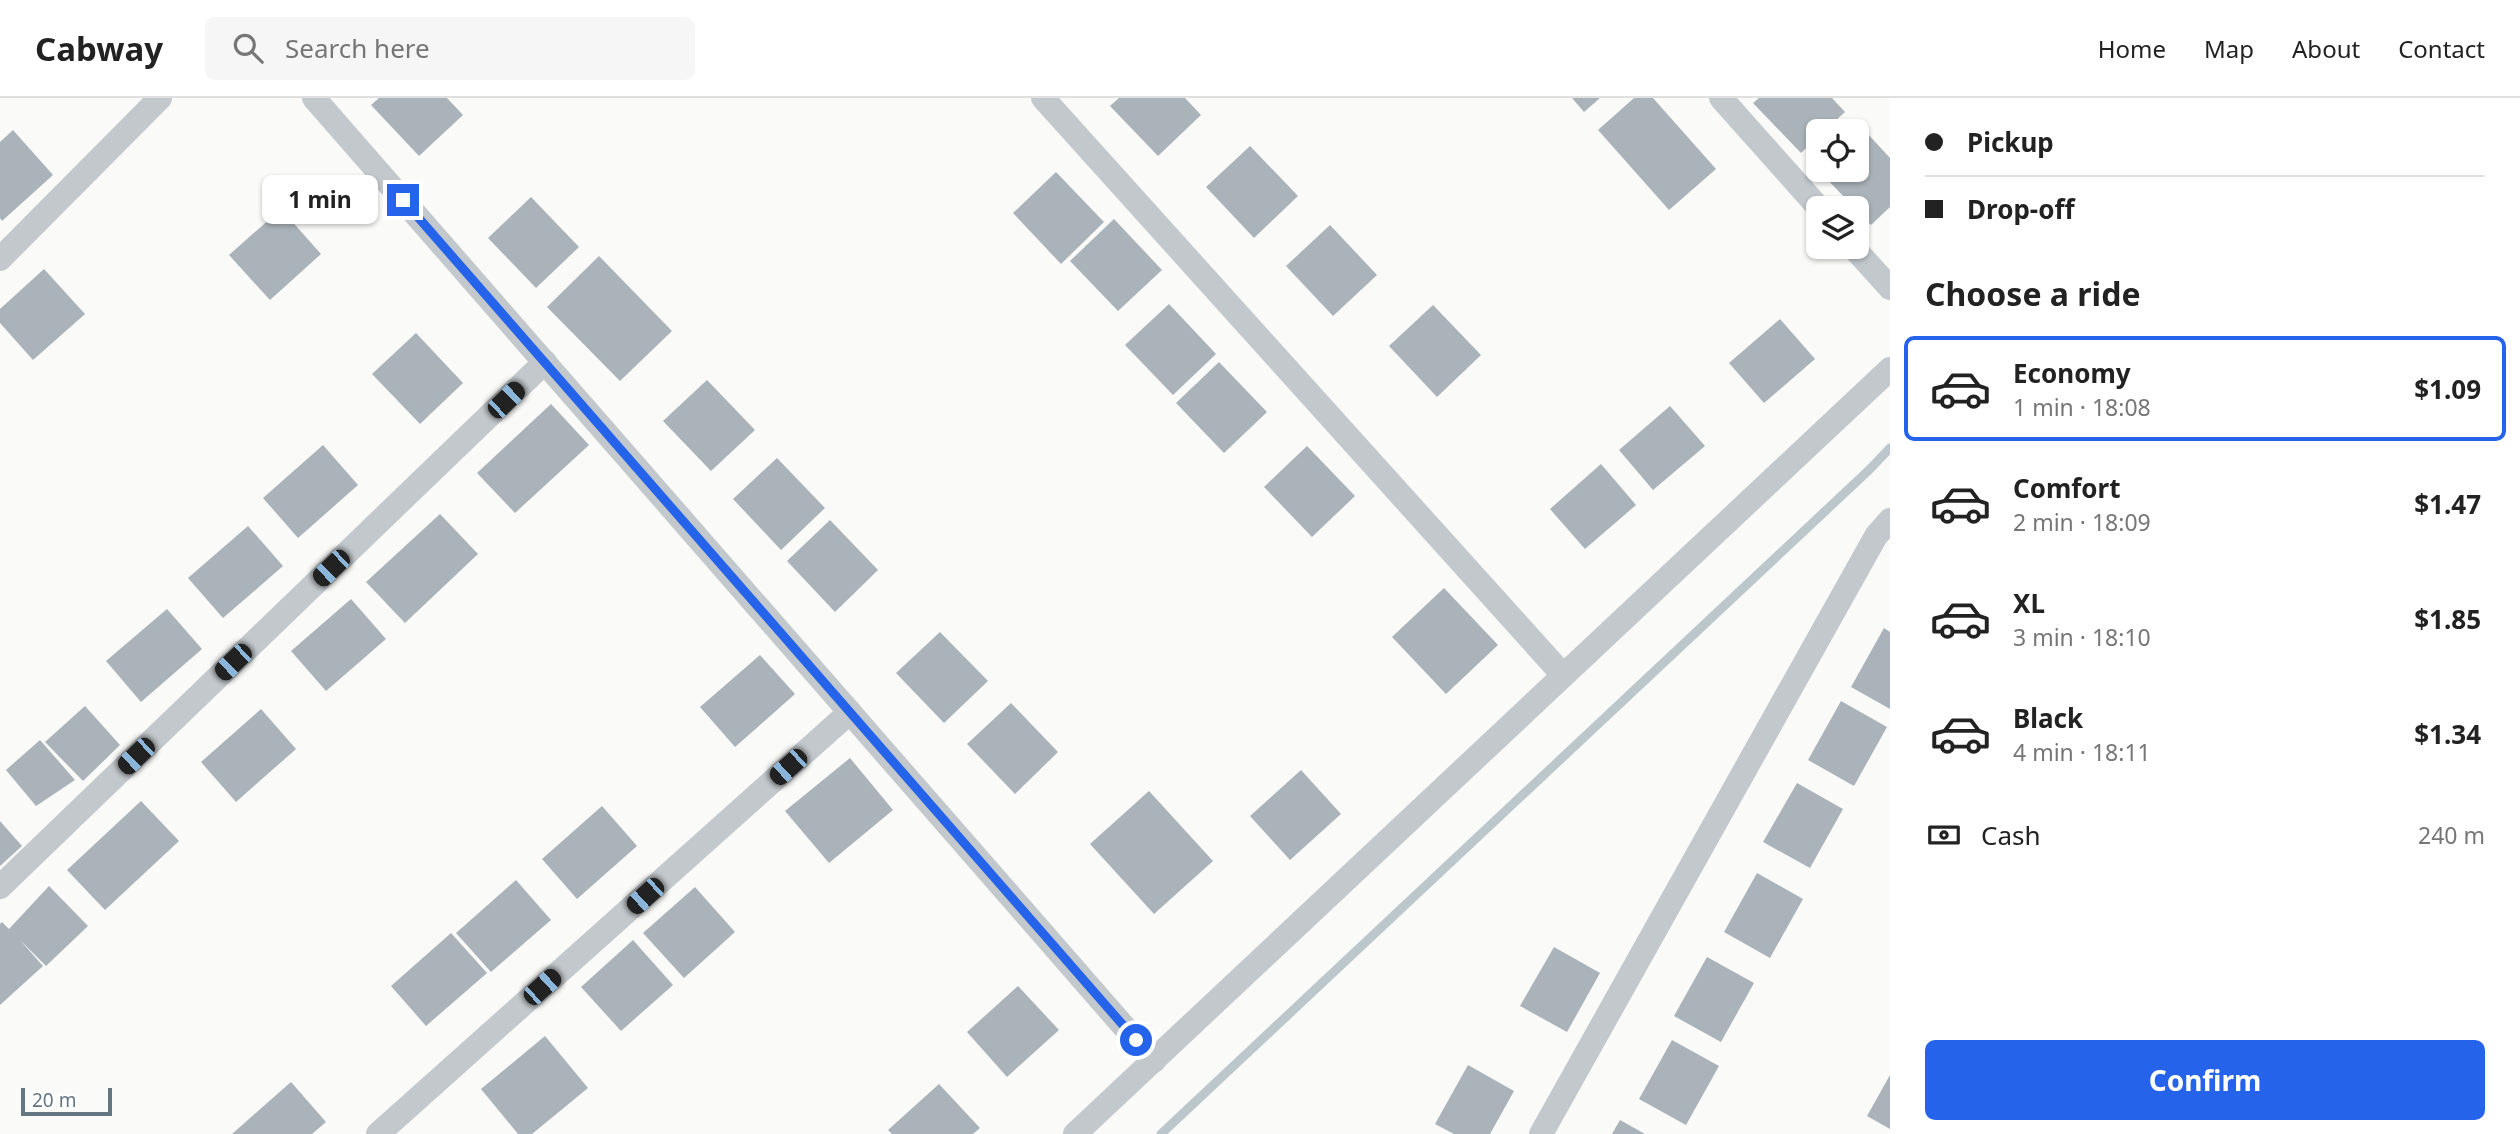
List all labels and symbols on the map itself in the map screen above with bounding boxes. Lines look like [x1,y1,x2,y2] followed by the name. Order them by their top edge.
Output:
[263,176,378,224] callout: 1 min
[387,184,419,216] route end
[484,378,529,422] car
[309,546,354,590] car
[211,640,256,684] car
[114,734,159,778] car
[766,745,811,789] car
[623,874,668,918] car
[520,965,565,1009] car
[1120,1024,1152,1056] route start
[21,1085,112,1117] scale bar

